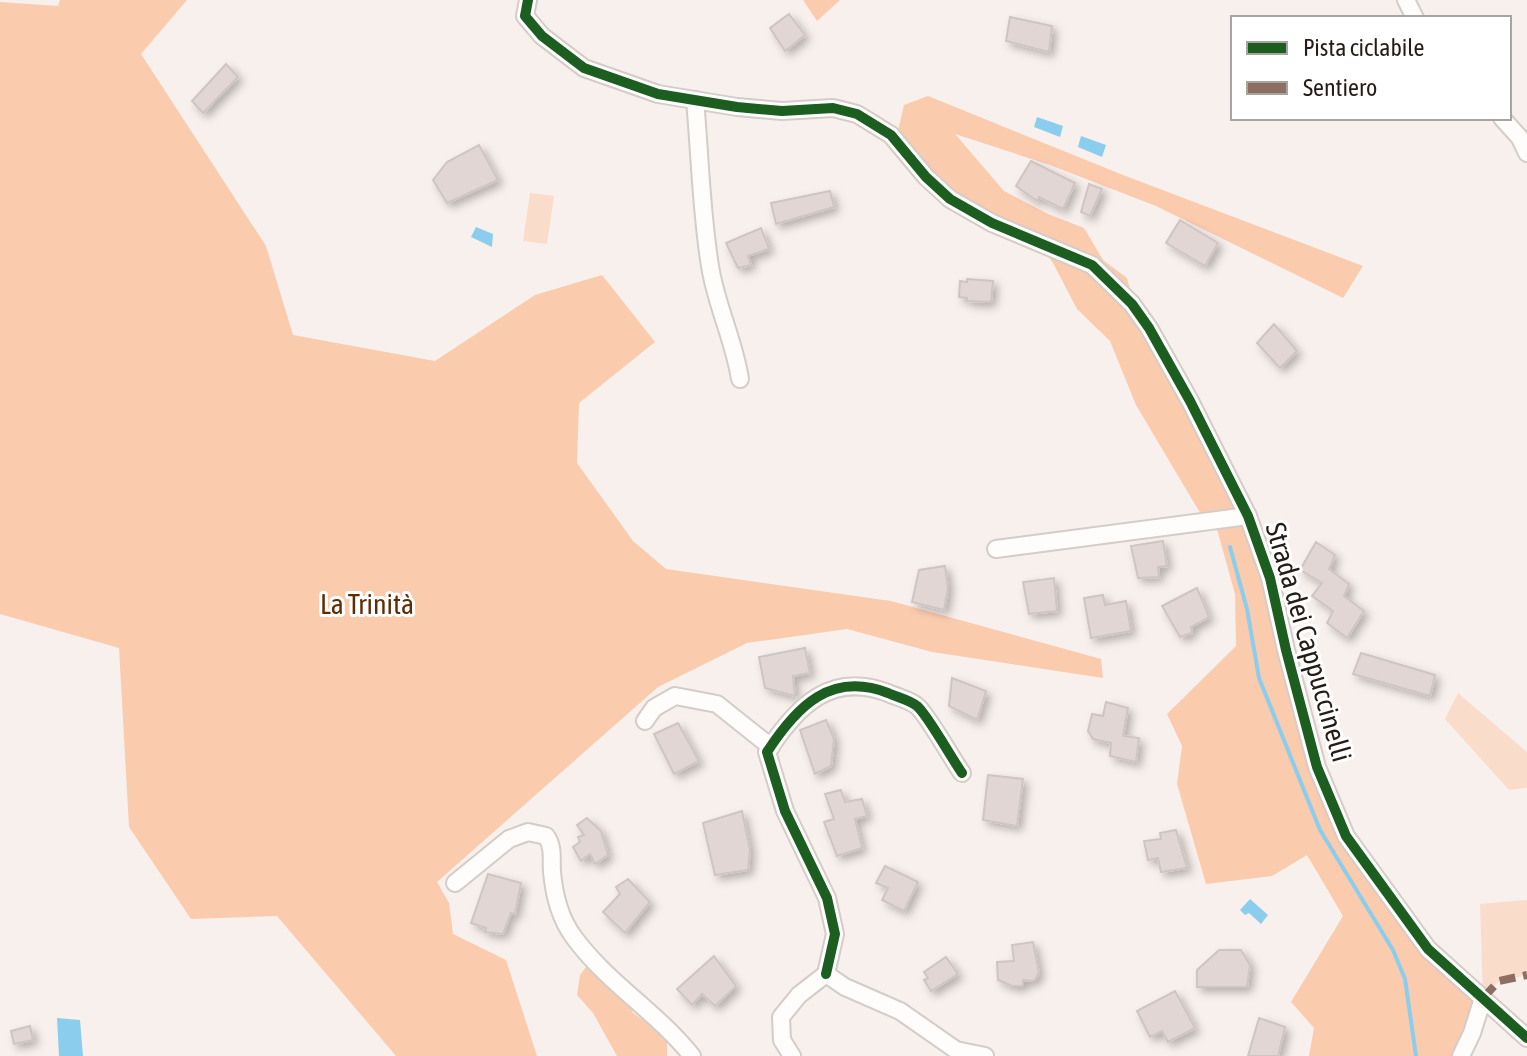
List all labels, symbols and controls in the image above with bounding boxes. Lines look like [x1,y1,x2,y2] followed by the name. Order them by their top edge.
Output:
[1231,16,1511,120] legend
[1303,34,1424,61] text: Pista ciclabile
[1303,74,1377,101] text: Sentiero
[1260,519,1358,765] street label: Strada dei Cappuccinelli
[320,588,414,620] park label: La Trinità

